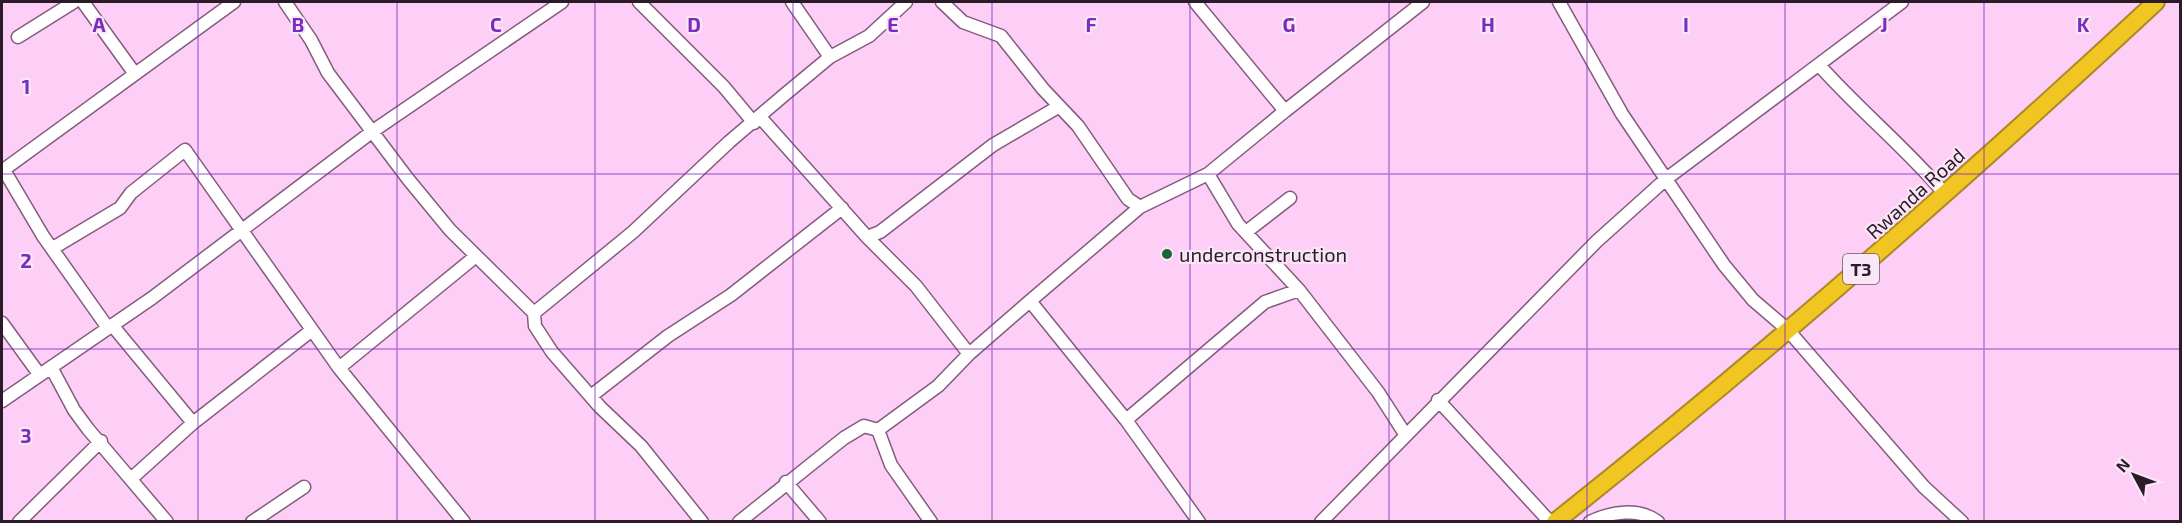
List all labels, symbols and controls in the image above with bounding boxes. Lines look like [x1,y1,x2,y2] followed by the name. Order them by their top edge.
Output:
[92,12,106,36] text: A
[292,12,304,36] text: B
[490,12,502,36] text: C
[687,12,701,36] text: D
[887,12,899,36] text: E
[1085,12,1097,36] text: F
[1283,12,1295,36] text: G
[1481,12,1495,36] text: H
[1683,12,1689,36] text: I
[1880,12,1888,36] text: J
[2077,12,2090,36] text: K
[22,74,30,98] text: 1
[1861,142,1969,244] street label: Rwanda Road
[1179,242,1347,266] place label: underconstruction
[1160,247,1174,261] marker: underconstruction
[20,248,32,272] text: 2
[1843,254,1879,284] road number: T3
[20,423,32,447] text: 3
[2104,445,2164,505] north arrow
[2111,454,2133,475] text: N

